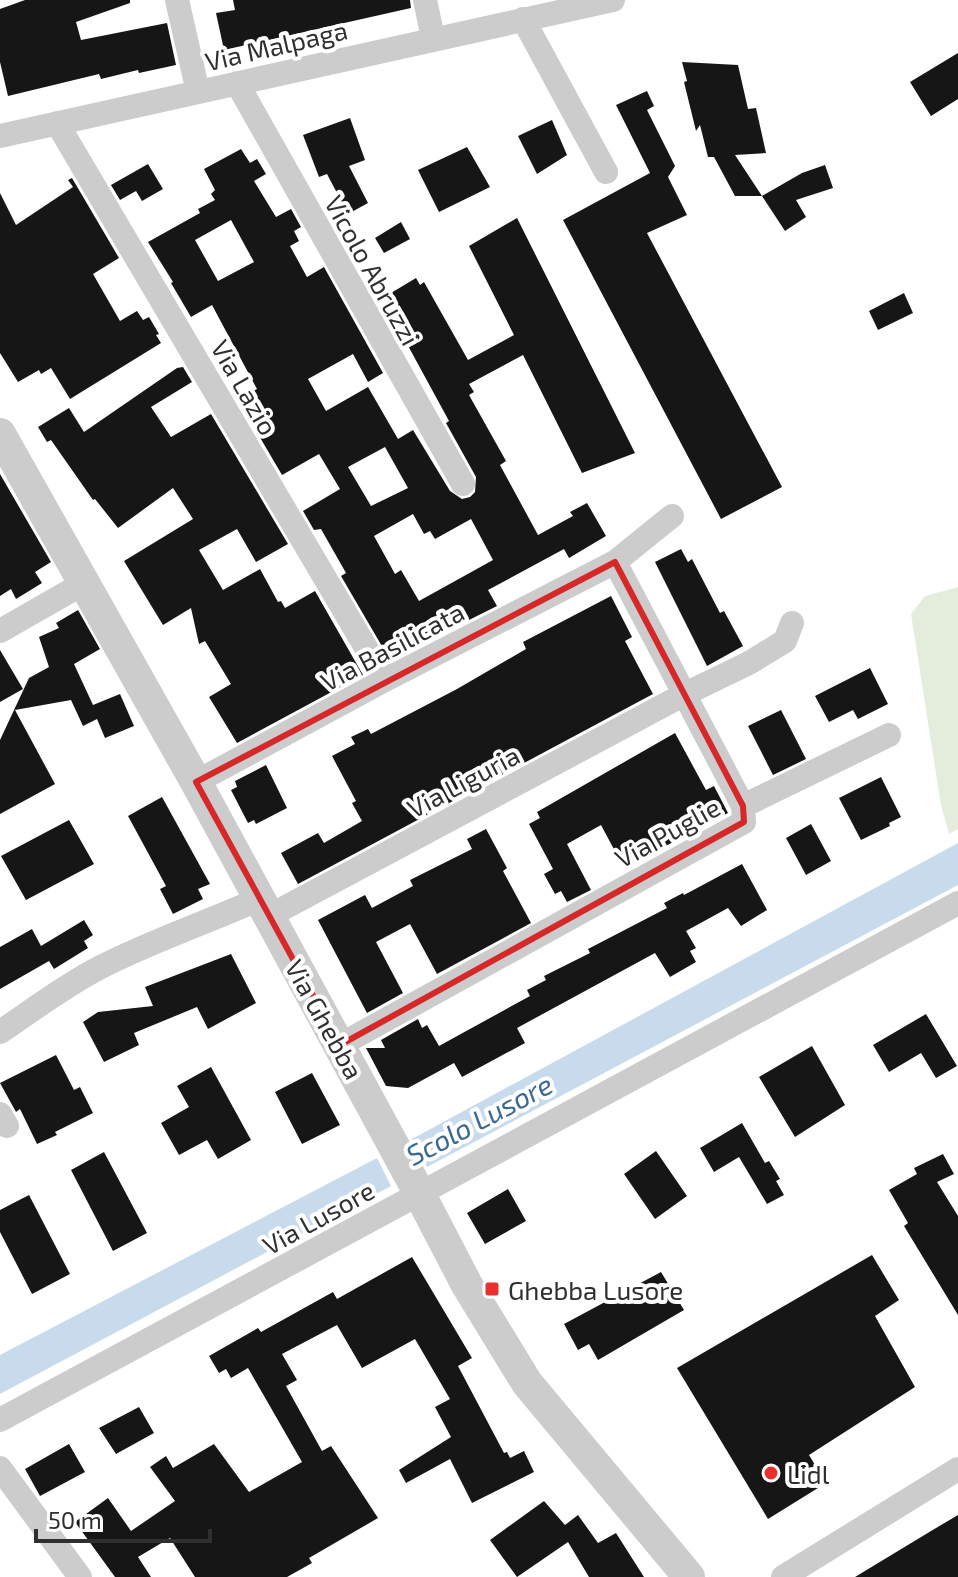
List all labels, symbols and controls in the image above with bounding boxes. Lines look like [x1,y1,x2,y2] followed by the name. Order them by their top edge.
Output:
[202,14,350,76] street label: Via Malpaga
[319,190,427,350] street label: Vicolo Abruzzi
[205,334,285,440] street label: Via Lazio
[315,595,469,697] street label: Via Basilicata
[402,739,524,823] street label: Via Liguria
[609,791,725,873] street label: Via Puglie
[280,954,370,1084] street label: Via Ghebba
[400,1066,558,1172] water label: Scolo Lusore
[257,1174,379,1260] street label: Via Lusore
[508,1274,683,1305] place label: Ghebba Lusore
[483,1280,501,1298] marker: Ghebba Lusore
[787,1458,830,1489] place label: Lidl
[762,1464,780,1482] marker: Lidl
[36,1493,210,1543] scale bar
[48,1505,102,1534] text: 50 m

